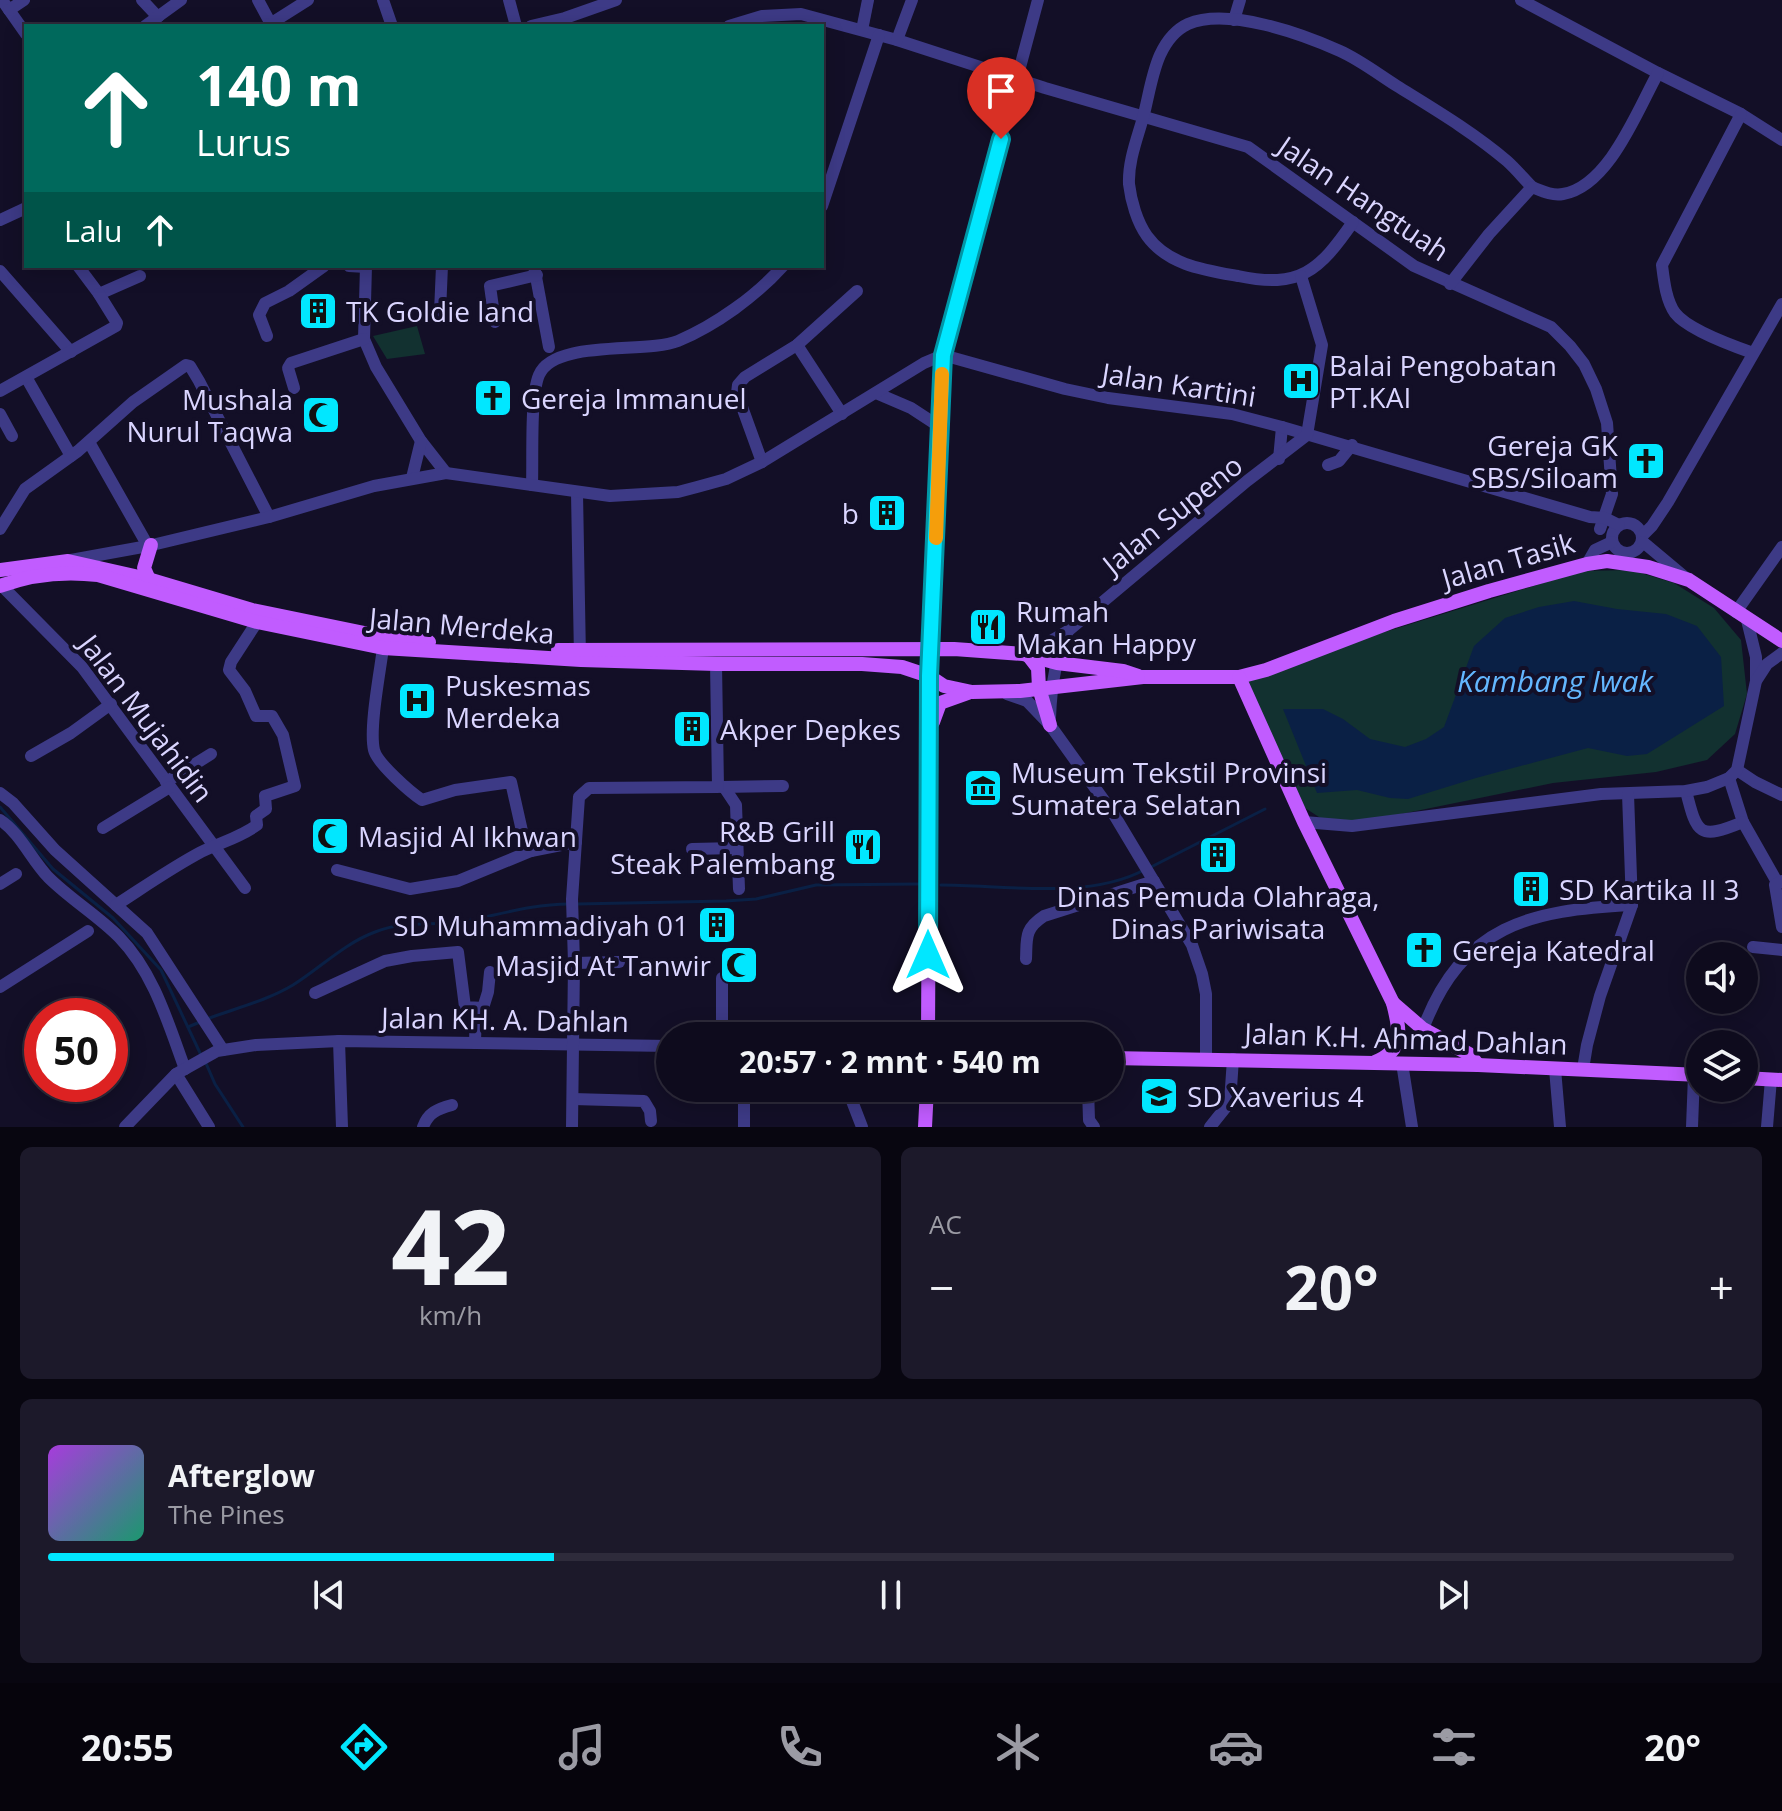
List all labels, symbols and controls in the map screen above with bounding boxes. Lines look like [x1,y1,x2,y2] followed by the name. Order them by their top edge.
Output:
[196,46,362,122] text: 140 m
[64,56,168,160] icon: ahead
[967,57,1035,139] pin
[979,69,1023,113] icon: arrive
[196,118,291,167] text: Lurus
[1269,125,1457,269] street label: Jalan Hangtuah
[138,208,182,252] icon: ahead
[64,210,122,251] text: Lalu
[297,290,339,332] building icon: TK Goldie land
[346,292,534,330] place label: TK Goldie land
[1329,346,1557,416] place label: Balai Pengobatan PT.KAI
[1096,353,1259,415] street label: Jalan Kartini
[1280,360,1322,402] hospital icon: Balai Pengobatan PT.KAI
[472,377,514,419] church icon: Gereja Immanuel
[521,379,747,417] place label: Gereja Immanuel
[126,380,293,450] place label: Mushala Nurul Taqwa
[300,394,342,436] mosque icon: Mushala Nurul Taqwa
[1471,426,1619,496] place label: Gereja GK SBS/Siloam
[1625,440,1667,482] church icon: Gereja GK SBS/Siloam
[1092,446,1250,584] street label: Jalan Supeno
[866,492,908,534] building icon: b
[842,494,859,532] place label: b
[1434,523,1579,598] street label: Jalan Tasik
[1016,592,1197,662] place label: Rumah Makan Happy
[365,598,556,652] street label: Jalan Merdeka
[967,606,1009,648] restaurant icon: Rumah Makan Happy
[70,624,223,810] street label: Jalan Mujahidin
[1457,660,1654,701] water label: Kambang Iwak
[445,666,591,736] place label: Puskesmas Merdeka
[396,680,438,722] hospital icon: Puskesmas Merdeka
[671,708,713,750] building icon: Akper Depkes
[720,710,901,748] place label: Akper Depkes
[1011,753,1327,823] place label: Museum Tekstil Provinsi Sumatera Selatan
[962,767,1004,809] museum icon: Museum Tekstil Provinsi Sumatera Selatan
[610,812,835,882] place label: R&B Grill Steak Palembang
[309,815,351,857] mosque icon: Masjid Al Ikhwan
[358,817,577,855] place label: Masjid Al Ikhwan
[842,826,884,868] restaurant icon: R&B Grill Steak Palembang
[1197,834,1239,876] building icon: Dinas Pemuda Olahraga, Dinas Pariwisata
[1510,868,1552,910] building icon: SD Kartika II 3
[1559,870,1740,908] place label: SD Kartika II 3
[1057,877,1379,947] place label: Dinas Pemuda Olahraga, Dinas Pariwisata
[696,904,738,946] building icon: SD Muhammadiyah 01
[393,906,689,944] place label: SD Muhammadiyah 01
[886,913,970,997] position arrow
[1403,929,1445,971] church icon: Gereja Katedral
[1452,931,1655,969] place label: Gereja Katedral
[1686,942,1758,1102] map controls
[1686,942,1758,1014] button: sound
[718,944,760,986] mosque icon: Masjid At Tanwir
[495,946,712,984] place label: Masjid At Tanwir
[24,998,128,1102] speed limit sign: 50
[378,998,629,1040] street label: Jalan KH. A. Dahlan
[1241,1013,1568,1063] street label: Jalan K.H. Ahmad Dahlan
[1686,1030,1758,1102] button: layers
[739,1041,1041,1082] text: 20:57 · 2 mnt · 540 m
[1138,1075,1180,1117] school or university icon: SD Xaverius 4
[1187,1077,1364,1115] place label: SD Xaverius 4
[391,1174,510,1315] text: 42
[929,1206,962,1242] text: AC
[1284,1246,1379,1328] text: 20°
[929,1257,954,1317] text: −
[1709,1257,1734,1317] text: +
[419,1297,482,1333] text: km/h
[168,1455,315,1496] text: Afterglow
[168,1496,285,1532] text: The Pines
[307,1573,351,1617] icon: previous
[869,1573,913,1617] icon: pause
[1431,1573,1475,1617] icon: next
[336,1719,392,1775] icon: directions
[554,1719,610,1775] icon: music
[772,1719,828,1775] icon: phone
[990,1719,1046,1775] icon: climate
[1208,1719,1264,1775] icon: car
[1426,1719,1482,1775] icon: filters
[81,1723,174,1772] text: 20:55
[1644,1723,1701,1772] text: 20°

